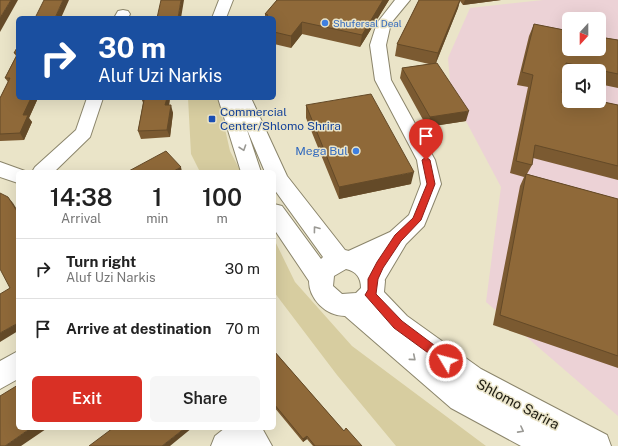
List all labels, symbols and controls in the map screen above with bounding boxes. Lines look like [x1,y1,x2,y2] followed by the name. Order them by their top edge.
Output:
[562,12,606,56] north arrow
[562,12,606,108] map controls
[333,17,402,29] place label: Shufersal Deal
[320,18,330,28] marker: Shufersal Deal
[98,31,166,64] text: 30 m
[32,32,84,84] icon: right
[562,64,606,108] button: sound
[98,65,222,86] text: Aluf Uzi Narkis
[220,105,341,133] place label: Commercial Center/Shlomo Shrira
[207,114,217,124] marker: Commercial Center/Shlomo Shrira
[409,119,443,160] pin
[415,125,437,147] icon: arrive
[295,144,348,158] place label: Mega Bul
[238,145,247,152] one-way arrow
[351,146,361,156] marker: Mega Bul
[50,183,113,211] text: 14:38
[152,183,162,211] text: 1
[202,183,242,211] text: 100
[61,211,101,226] text: Arrival
[146,211,168,226] text: min
[217,211,228,226] text: m
[314,226,321,233] one-way arrow
[66,253,136,270] text: Turn right
[32,258,54,280] icon: right
[225,260,260,277] text: 30 m
[66,270,156,285] text: Aluf Uzi Narkis
[32,318,54,340] icon: arrive
[66,320,211,337] text: Arrive at destination
[225,320,260,337] text: 70 m
[425,340,467,382] position arrow
[409,353,416,360] one-way arrow
[474,375,562,433] street label: Shlomo Sarira
[32,376,142,422] button: Exit
[150,376,260,422] button: Share
[517,425,524,433] one-way arrow

